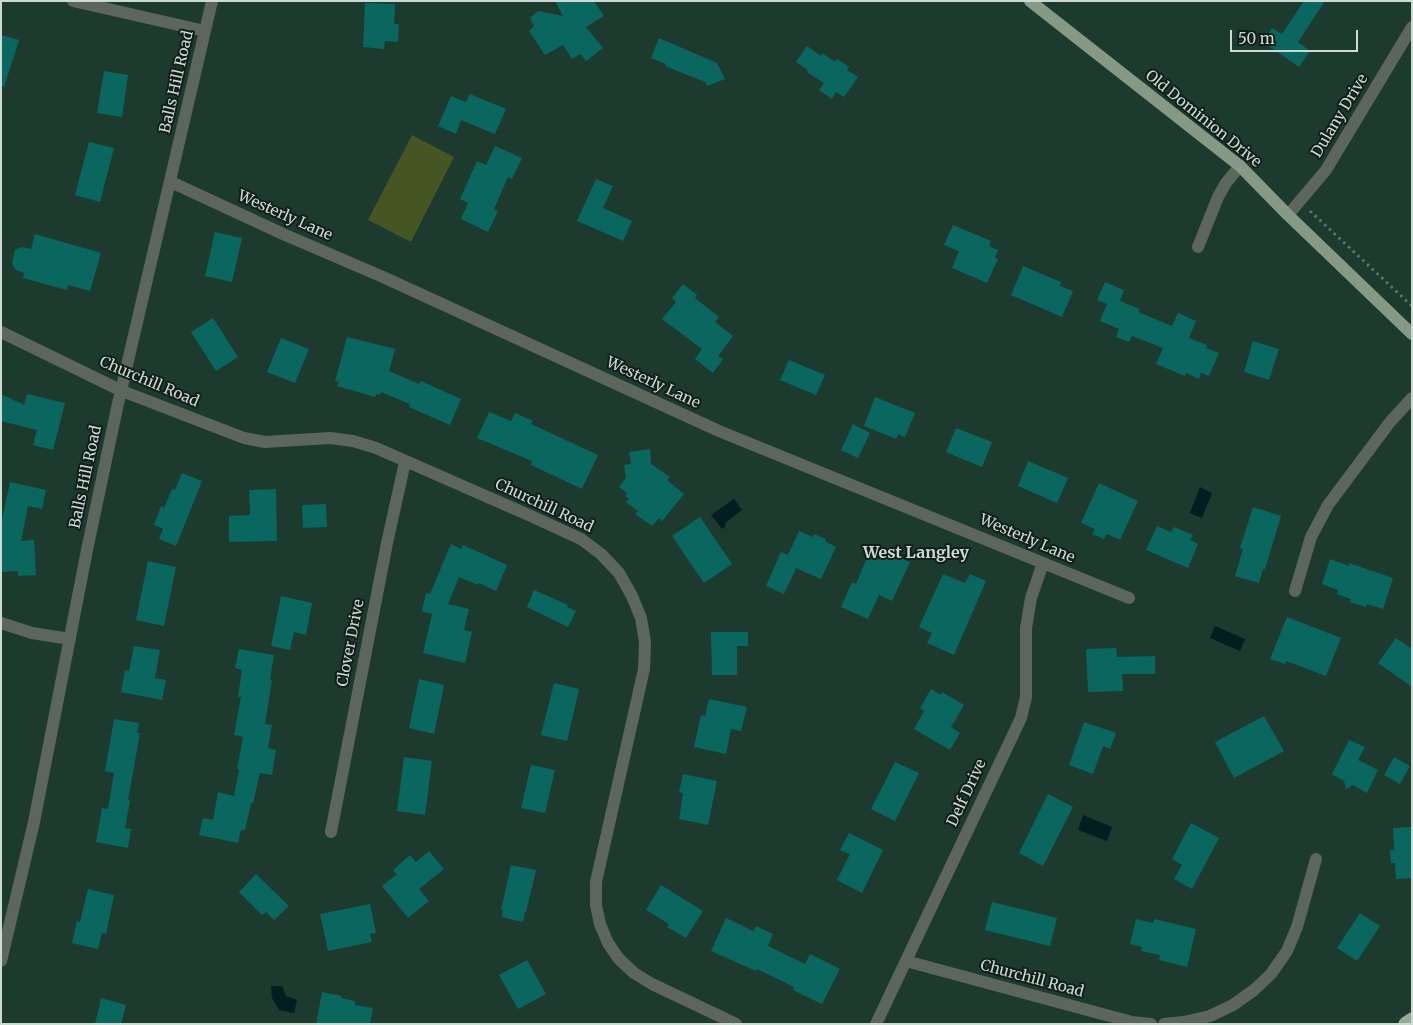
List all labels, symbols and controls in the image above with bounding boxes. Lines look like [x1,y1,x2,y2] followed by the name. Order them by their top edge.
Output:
[1233,20,1360,52] scale bar
[156,29,198,135] street label: Balls Hill Road
[1238,29,1275,48] text: 50 m
[1141,67,1265,171] street label: Old Dominion Drive
[1308,71,1372,161] street label: Dulany Drive
[235,187,335,245] street label: Westerly Lane
[97,353,201,411] street label: Churchill Road
[603,353,703,413] street label: Westerly Lane
[66,424,106,530] street label: Balls Hill Road
[492,475,596,537] street label: Churchill Road
[977,511,1077,567] street label: Westerly Lane
[863,543,969,563] district label: West Langley
[334,598,368,688] street label: Clover Drive
[944,756,990,830] street label: Delf Drive
[978,957,1086,1001] street label: Churchill Road

